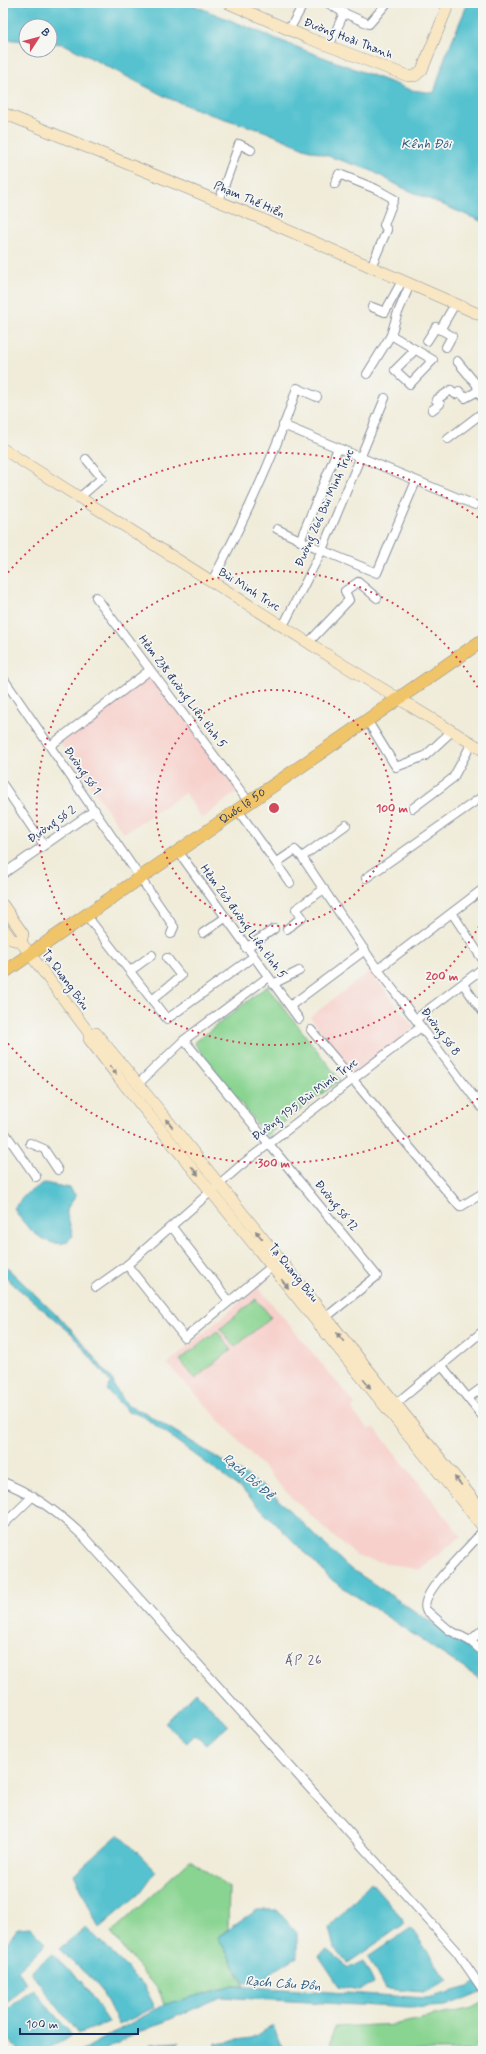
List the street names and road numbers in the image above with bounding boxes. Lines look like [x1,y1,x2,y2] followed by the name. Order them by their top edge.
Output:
[301,15,395,64] street label: Đường Hoài Thanh
[211,178,287,222] street label: Phạm Thế Hiển
[292,446,359,570] street label: Đường 266 Bùi Minh Trực
[215,565,283,615] street label: Bùi Minh Trực
[133,632,230,752] street label: Hẻm 238 đường Liên tỉnh 5
[59,744,104,799] street label: Đường số 1
[216,785,270,828] street label: Quốc lộ 50
[25,802,80,848] street label: Đường số 2
[195,862,290,983] street label: Hẻm 263 đường Liên tỉnh 5
[38,946,93,1014] street label: Tạ Quang Bửu
[416,1005,463,1060] street label: Đường số 8
[249,1055,362,1146] street label: Đường 195 Bùi Minh Trực
[310,1177,362,1235] street label: Đường số 12
[264,1240,322,1306] street label: Tạ Quang Bửu

